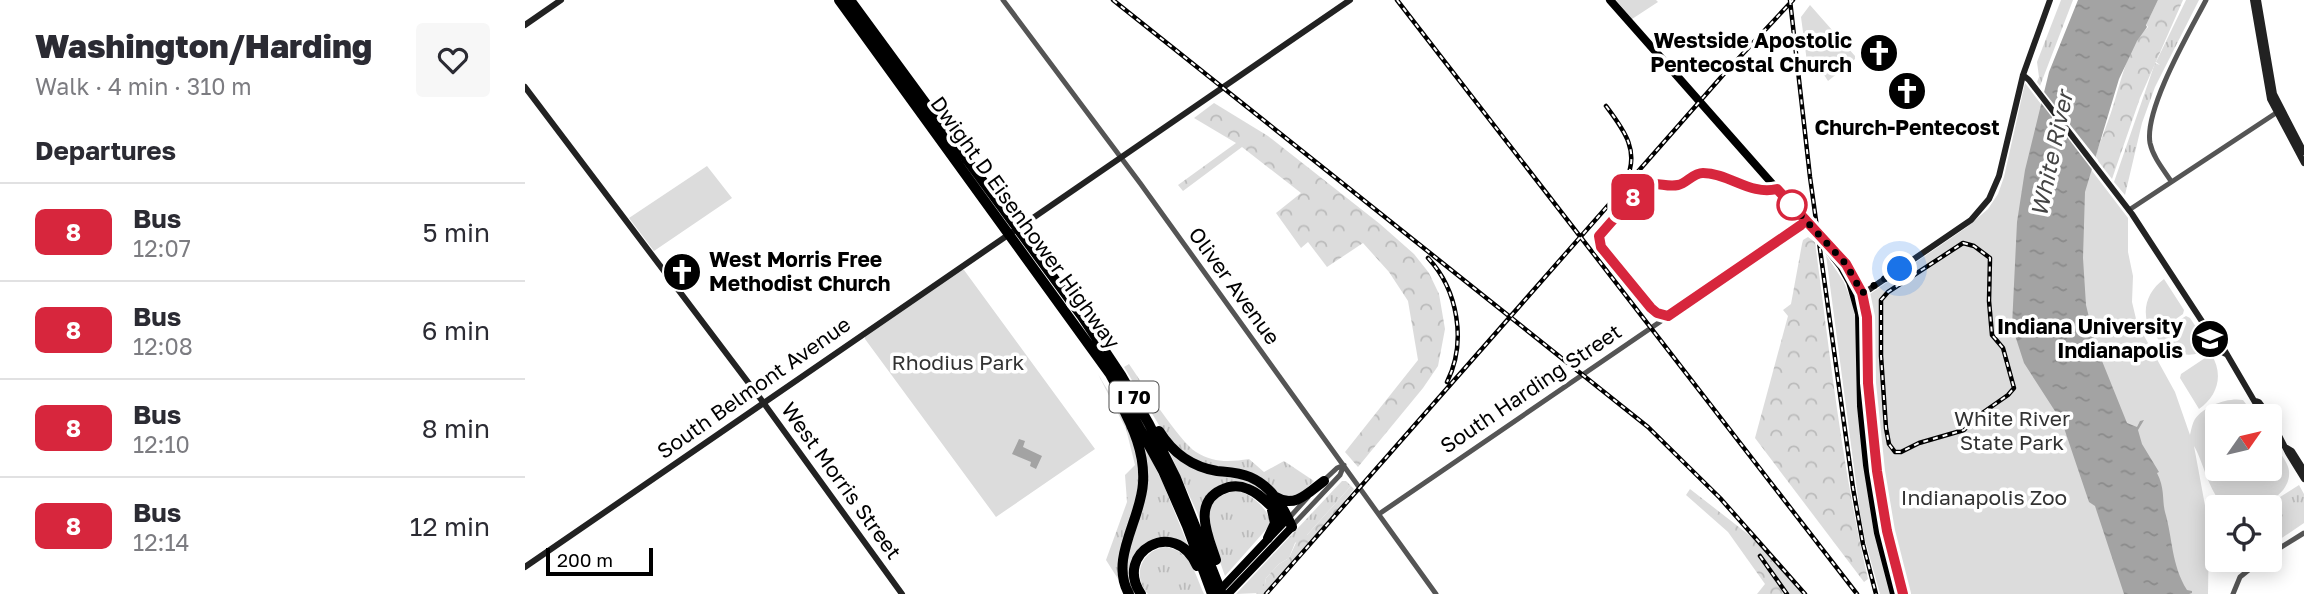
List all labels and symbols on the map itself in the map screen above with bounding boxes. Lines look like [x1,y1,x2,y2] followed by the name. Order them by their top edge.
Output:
[1650,27,1852,77] place label: Westside Apostolic Pentecostal Church
[1858,32,1900,74] church icon: Westside Apostolic Pentecostal Church
[1886,70,1928,112] church icon: Church-Pentecost
[2024,86,2079,219] water label: White River
[925,91,1126,354] street label: Dwight D Eisenhower Highway
[1814,114,2000,140] place label: Church-Pentecost
[1610,174,1656,220] line badge: 8
[1777,190,1807,220] unlabelled marker
[1183,222,1286,349] street label: Oliver Avenue
[709,246,890,296] place label: West Morris Free Methodist Church
[661,251,703,293] church icon: West Morris Free Methodist Church
[1882,251,1917,286] your location
[652,311,855,464] street label: South Belmont Avenue
[1997,313,2183,363] place label: Indiana University Indianapolis
[1435,318,1626,458] street label: South Harding Street
[2189,318,2231,360] school or university icon: Indiana University Indianapolis
[892,349,1025,375] park label: Rhodius Park
[1109,382,1159,412] road number: I 70
[776,397,907,564] street label: West Morris Street
[2205,404,2282,481] north arrow
[1954,405,2070,455] park label: White River State Park
[1901,484,2067,510] park label: Indianapolis Zoo
[546,545,653,577] scale bar

